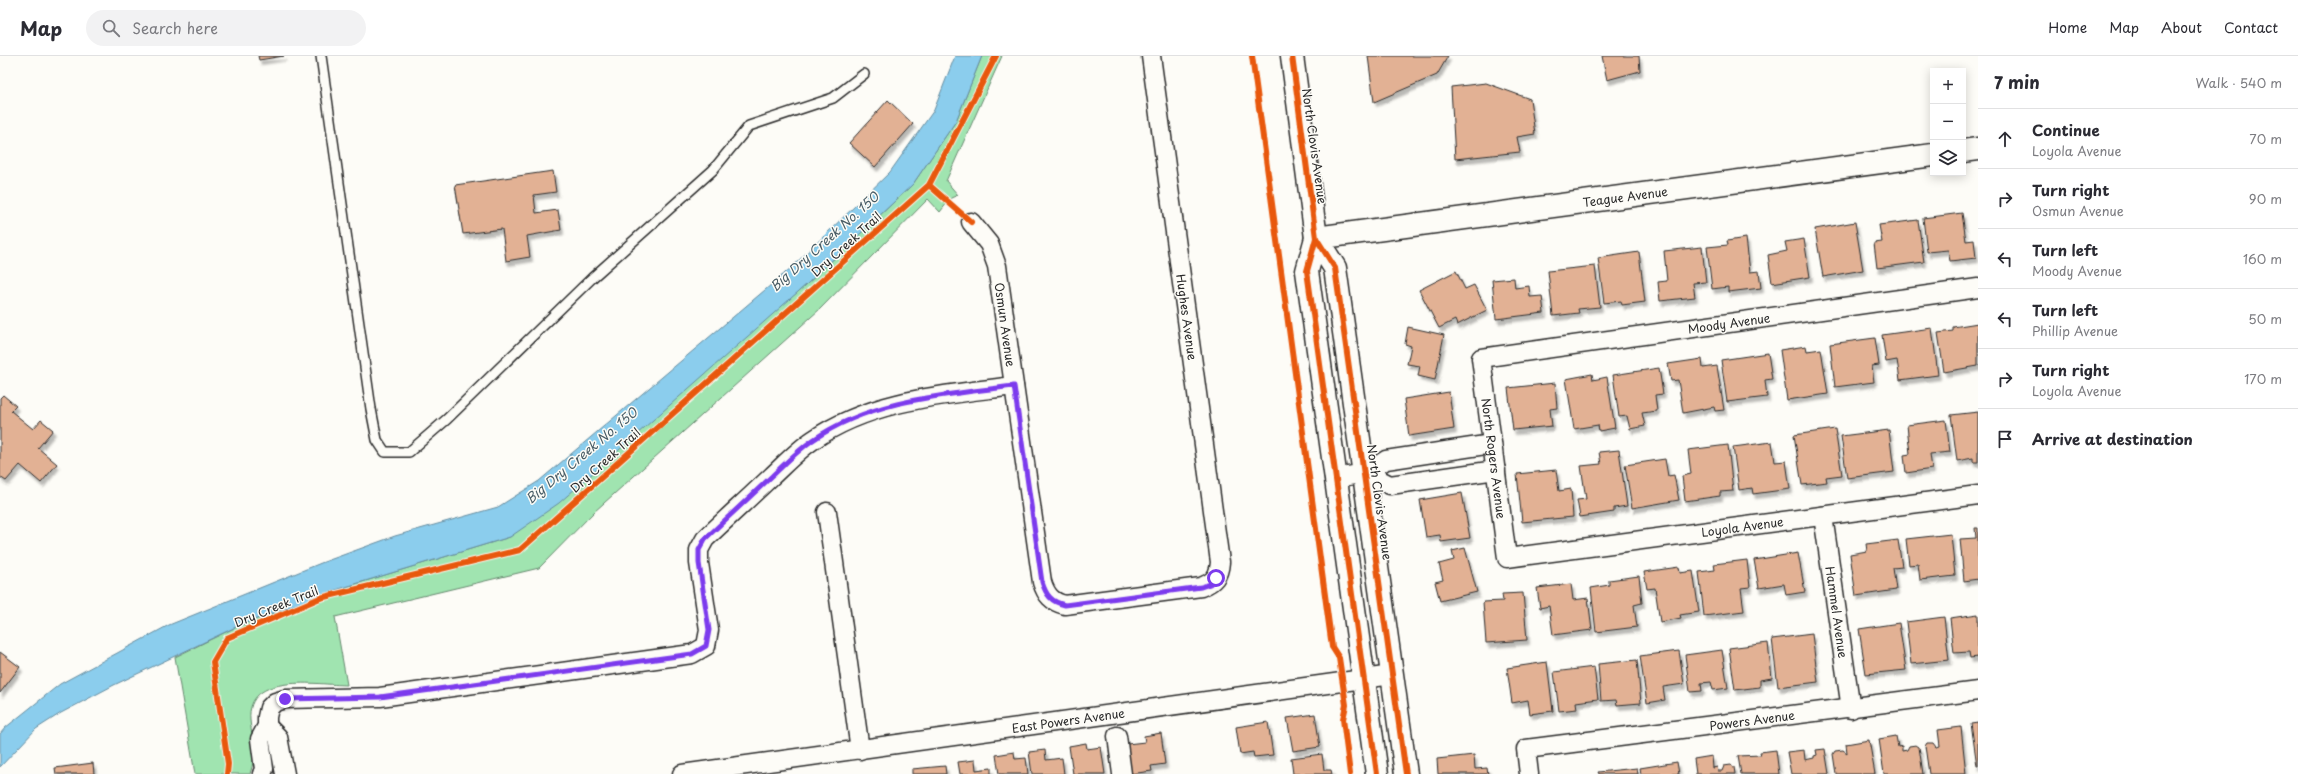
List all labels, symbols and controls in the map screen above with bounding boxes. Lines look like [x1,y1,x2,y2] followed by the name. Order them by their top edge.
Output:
[86,10,366,46] search box
[20,14,62,42] text: Map
[132,16,218,39] text: Search here
[100,17,122,39] icon: search
[2048,17,2087,38] text: Home
[2109,17,2139,38] text: Map
[2161,17,2202,38] text: About
[2224,17,2278,38] text: Contact
[1930,68,1966,176] map controls
[1930,68,1966,104] button: +
[1994,69,2040,95] text: 7 min
[2195,73,2282,92] text: Walk · 540 m
[1298,87,1332,205] street label: North Clovis Avenue
[1930,104,1966,140] button: −
[2032,118,2100,141] text: Continue
[1994,128,2016,150] icon: ahead
[2249,129,2282,148] text: 70 m
[1930,140,1966,176] button: layers
[2032,141,2122,160] text: Loyola Avenue
[2032,178,2109,201] text: Turn right
[1582,182,1669,211] street label: Teague Avenue
[766,186,884,295] water label: Big Dry Creek No. 150
[1994,188,2016,210] icon: right
[2249,189,2282,208] text: 90 m
[2032,201,2124,220] text: Osmun Avenue
[807,207,885,281] street label: Dry Creek Trail
[2032,238,2098,261] text: Turn left
[1994,248,2016,270] icon: left
[2243,249,2282,268] text: 160 m
[2032,261,2122,280] text: Moody Avenue
[1172,273,1202,362] street label: Hughes Avenue
[990,281,1020,368] street label: Osmun Avenue
[2032,298,2098,321] text: Turn left
[1687,308,1772,338] street label: Moody Avenue
[1994,308,2016,330] icon: left
[2248,309,2282,328] text: 50 m
[2032,321,2118,340] text: Phillip Avenue
[2032,358,2109,381] text: Turn right
[1994,368,2016,390] icon: right
[2244,369,2282,388] text: 170 m
[2032,381,2122,400] text: Loyola Avenue
[1477,397,1511,520] street label: North Rogers Avenue
[521,402,642,507] water label: Big Dry Creek No. 150
[566,423,644,497] street label: Dry Creek Trail
[2032,427,2193,450] text: Arrive at destination
[1994,428,2016,450] icon: arrive
[1363,443,1397,561] street label: North Clovis Avenue
[1700,512,1785,541] street label: Loyola Avenue
[1821,565,1853,660] street label: Hammel Avenue
[1207,569,1225,587] route start
[231,581,321,631] street label: Dry Creek Trail
[276,690,294,708] route end
[1011,703,1126,737] street label: East Powers Avenue
[1708,706,1796,734] street label: Powers Avenue

